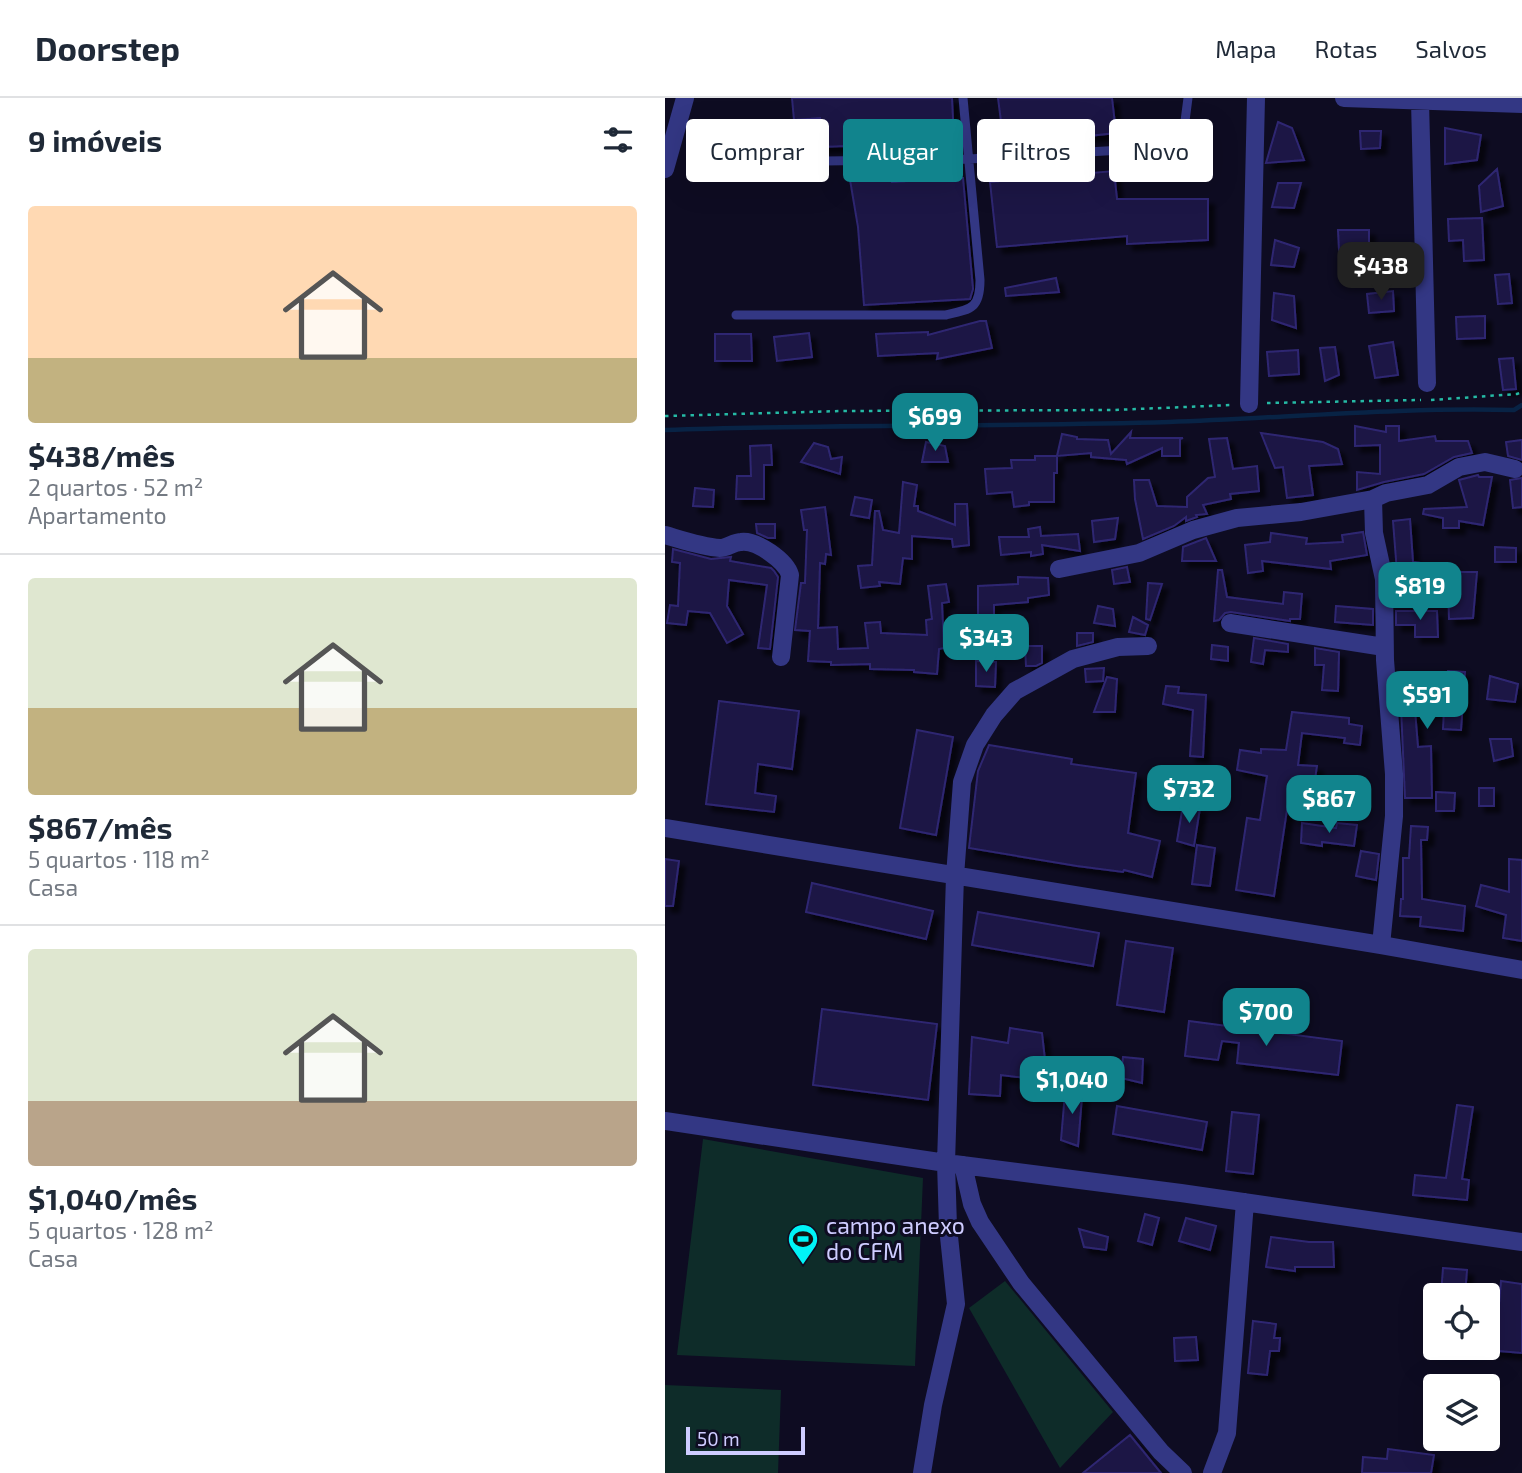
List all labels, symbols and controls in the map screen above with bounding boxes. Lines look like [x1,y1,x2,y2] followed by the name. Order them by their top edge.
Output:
[35,28,180,68] text: Doorstep
[1215,34,1277,63] text: Mapa
[1315,34,1377,63] text: Rotas
[1415,34,1487,63] text: Salvos
[686,119,829,182] chip: Comprar
[843,119,963,182] chip: Alugar
[977,119,1095,182] chip: Filtros
[1109,119,1213,182] chip: Novo
[599,121,637,159] icon: filters
[28,122,162,158] text: 9 imóveis
[1340,242,1422,302] pin: $438
[1353,251,1409,279] text: $438
[270,252,396,378] icon: home
[894,394,976,453] pin: $699
[908,402,962,430] text: $699
[28,437,175,473] text: $438/mês
[28,473,203,501] text: 2 quartos · 52 m²
[28,501,167,529] text: Apartamento
[1379,562,1461,622] pin: $819
[1394,571,1446,599] text: $819
[945,614,1027,674] pin: $343
[959,623,1013,651] text: $343
[270,624,396,750] icon: home
[1386,672,1468,731] pin: $591
[1402,680,1452,708] text: $591
[1148,766,1230,825] pin: $732
[1163,774,1215,802] text: $732
[1288,776,1370,835] pin: $867
[1302,784,1356,812] text: $867
[28,809,173,845] text: $867/mês
[28,845,210,873] text: 5 quartos · 118 m²
[28,873,78,901] text: Casa
[1225,988,1307,1048] pin: $700
[270,995,396,1121] icon: home
[1239,997,1293,1025] text: $700
[1015,1056,1129,1116] pin: $1,040
[1036,1065,1108,1093] text: $1,040
[28,1180,198,1216] text: $1,040/mês
[826,1211,965,1265] place label: campo anexo do CFM
[28,1216,214,1244] text: 5 quartos · 128 m²
[786,1222,820,1266] sports icon: campo anexo do CFM
[28,1244,78,1272] text: Casa
[1423,1283,1500,1451] map controls
[1423,1283,1500,1360] button: locate
[1423,1374,1500,1451] button: layers
[686,1424,805,1456] scale bar
[697,1427,740,1450] text: 50 m

